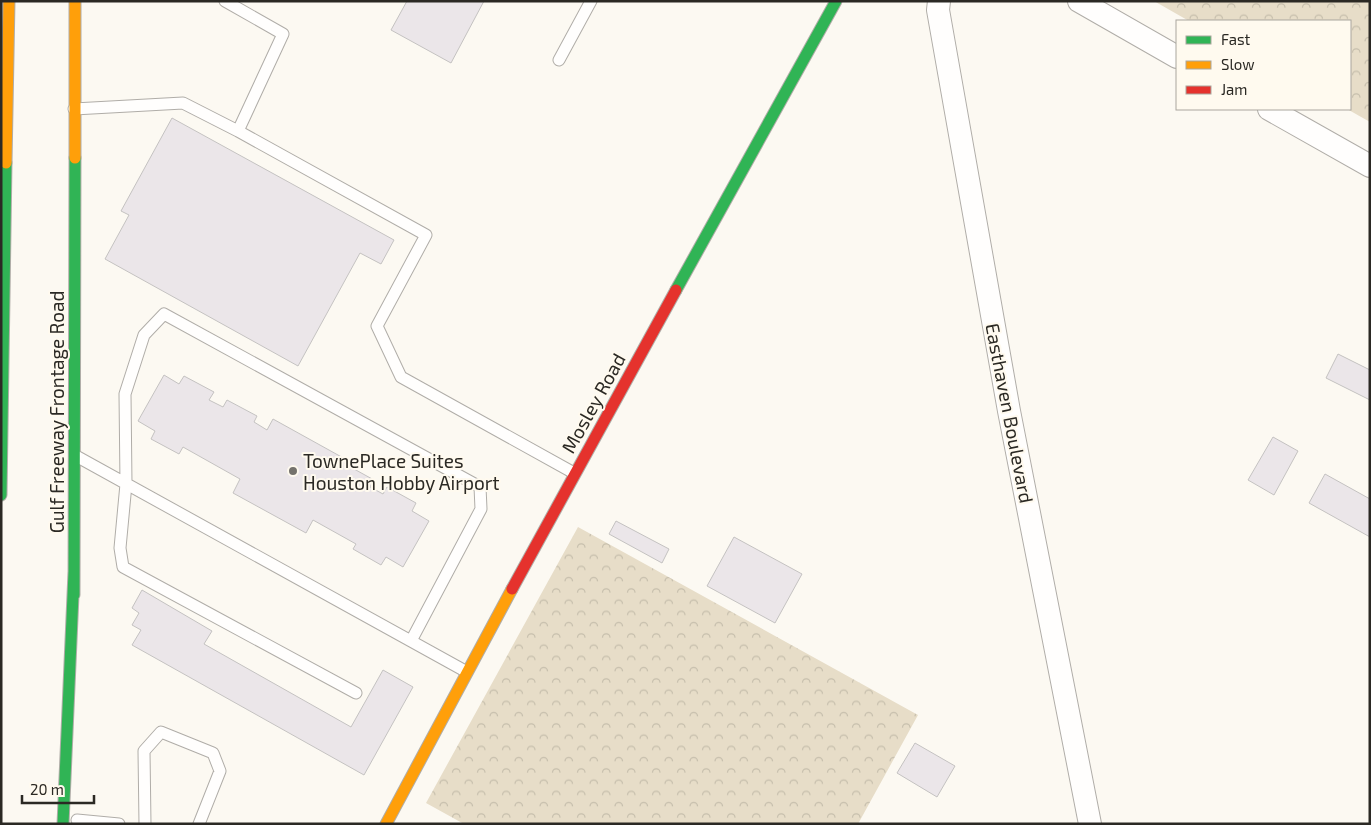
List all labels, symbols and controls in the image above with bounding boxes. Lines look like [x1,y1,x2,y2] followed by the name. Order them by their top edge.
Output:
[1176,20,1351,110] legend
[1221,30,1251,48] text: Fast
[1221,55,1255,73] text: Slow
[1221,80,1247,98] text: Jam
[45,291,68,533] street label: Gulf Freeway Frontage Road
[981,321,1039,505] street label: Easthaven Boulevard
[556,349,630,457] street label: Mosley Road
[303,449,500,494] place label: TownePlace Suites Houston Hobby Airport
[287,465,299,477] marker: TownePlace Suites Houston Hobby Airport
[22,772,95,804] scale bar
[30,780,64,798] text: 20 m

